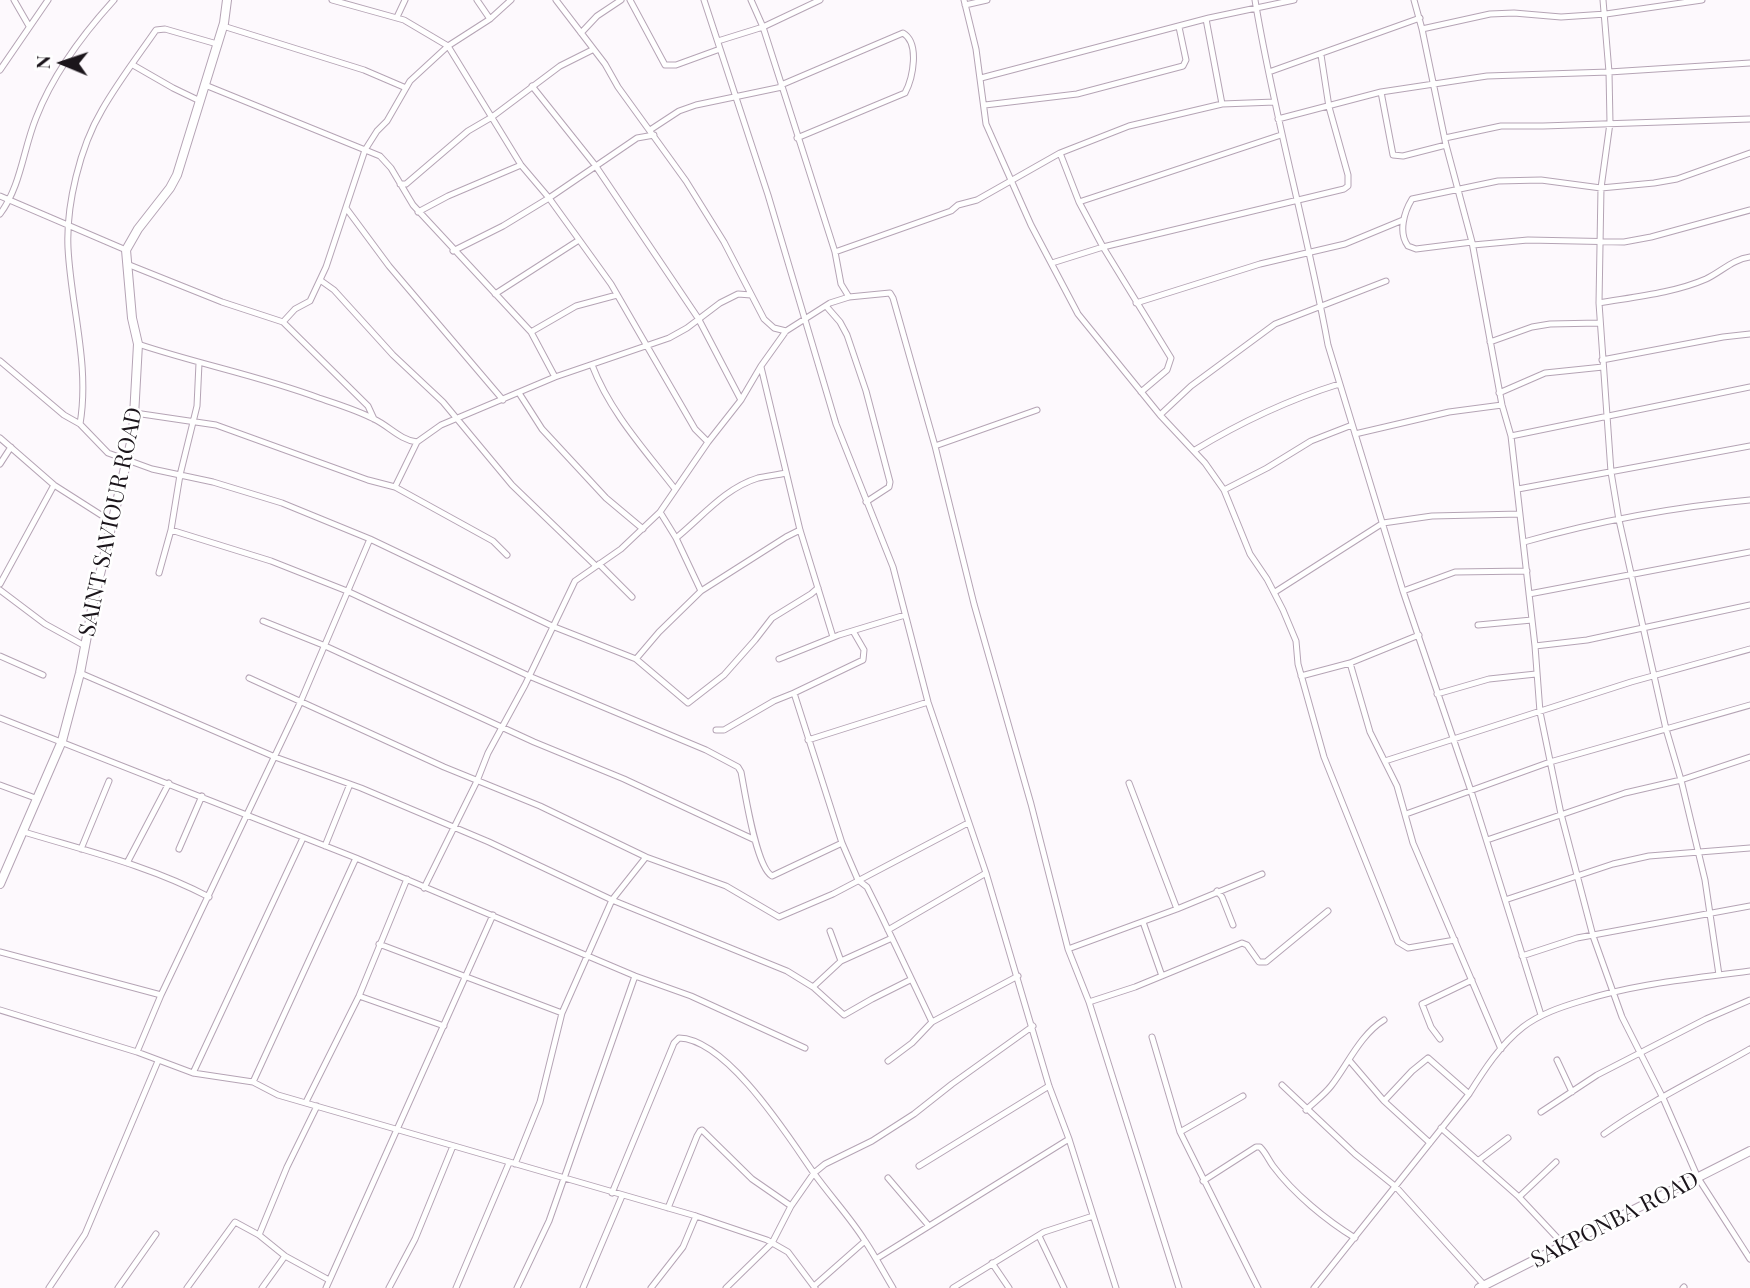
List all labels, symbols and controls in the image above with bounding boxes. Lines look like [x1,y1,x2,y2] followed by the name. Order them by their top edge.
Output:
[28,28,98,98] north arrow
[29,55,55,70] text: N
[73,405,149,639] street label: SAINT SAVIOUR ROAD
[1527,1166,1703,1274] street label: SAKPONBA ROAD

